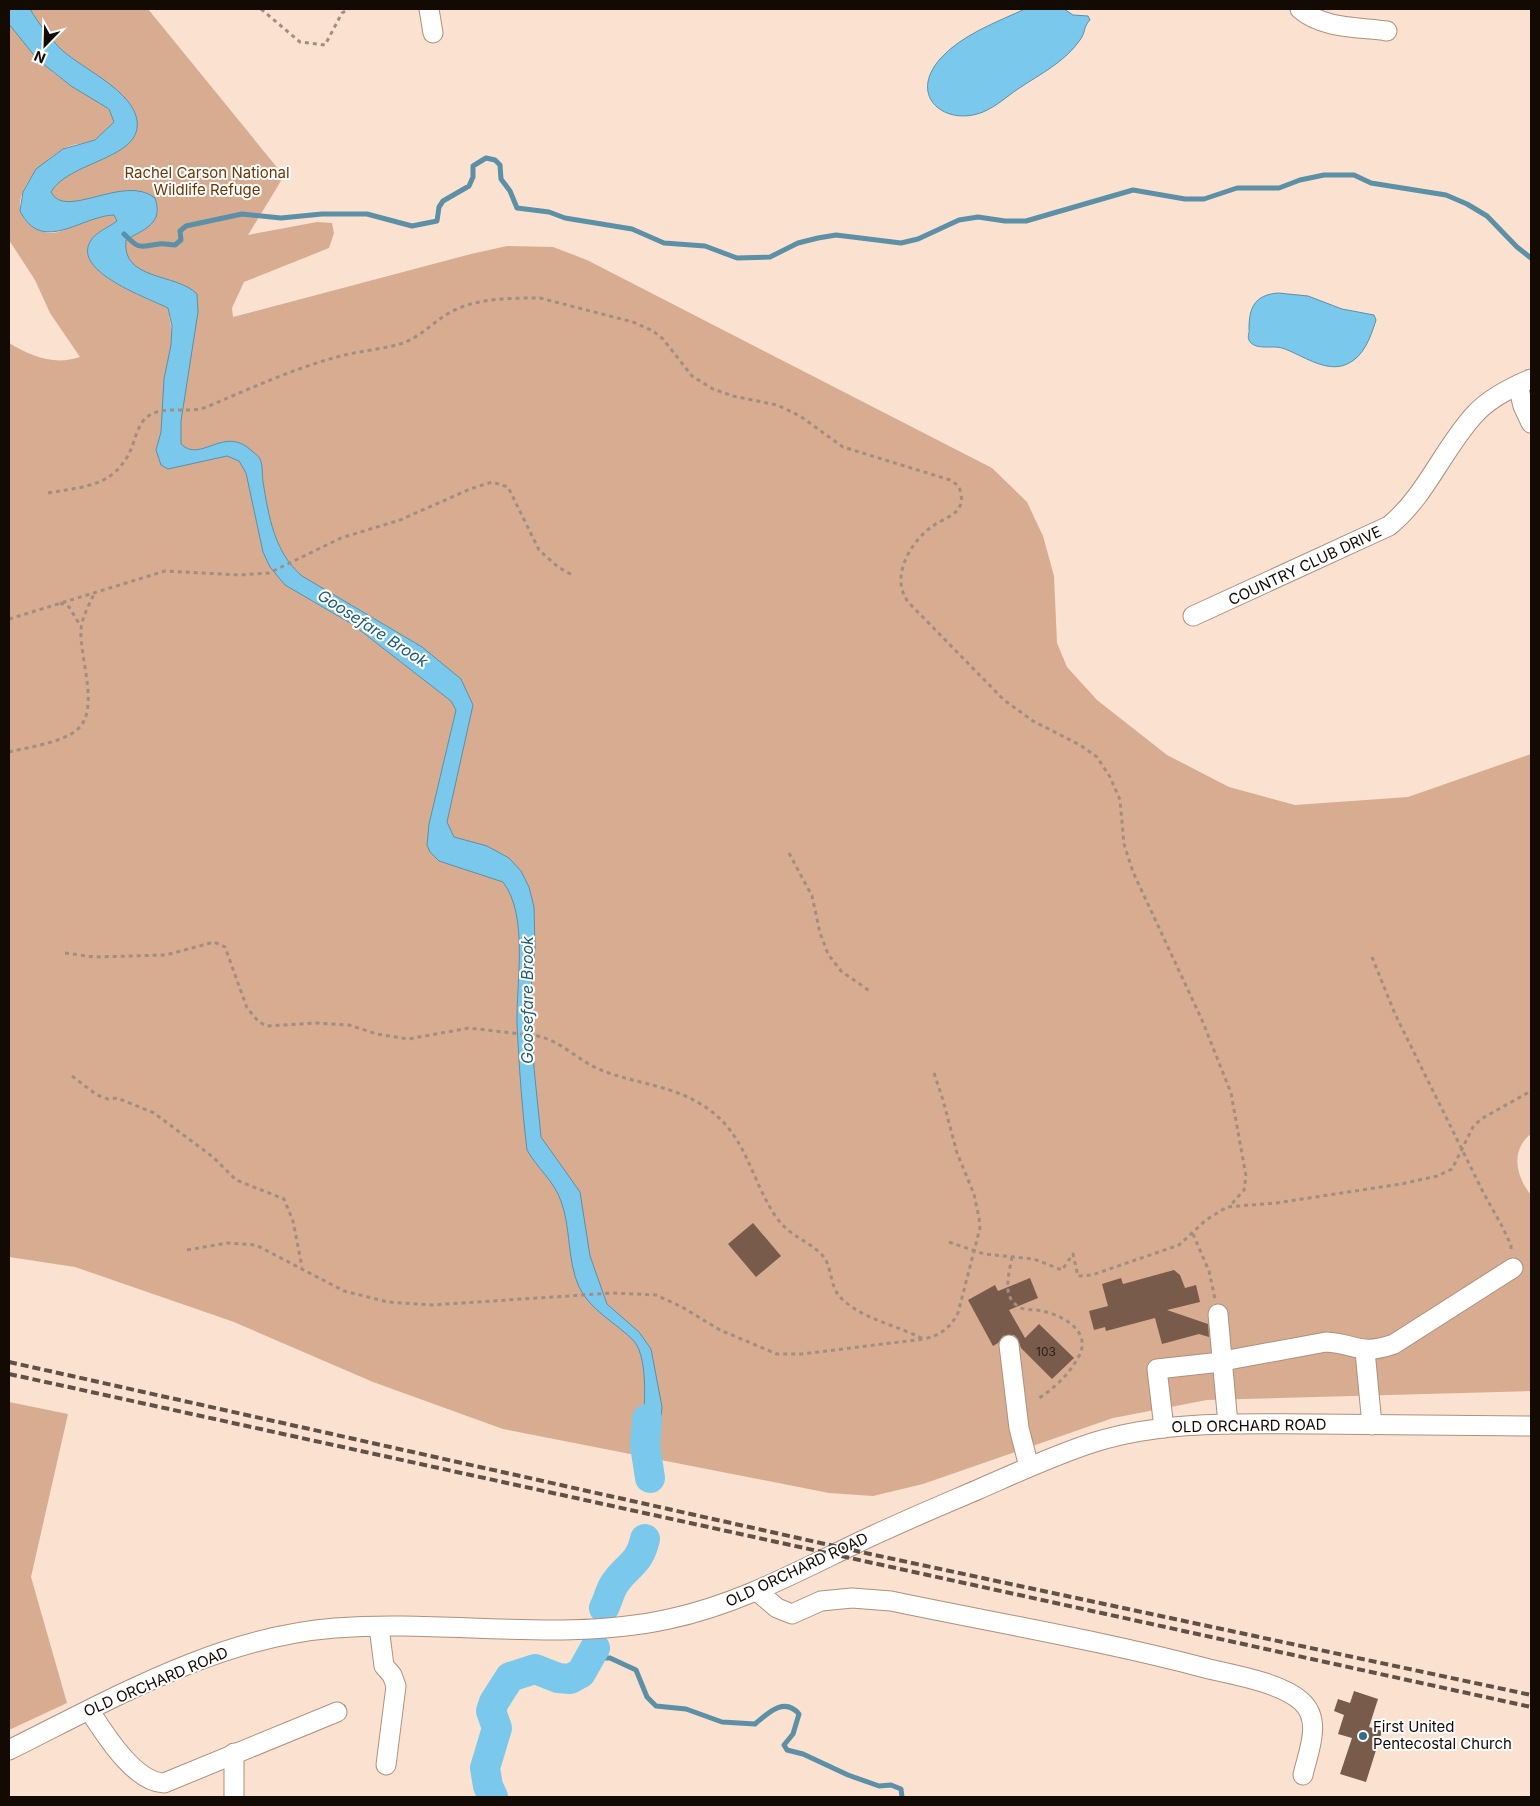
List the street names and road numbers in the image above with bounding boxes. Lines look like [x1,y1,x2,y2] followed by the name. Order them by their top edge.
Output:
[1225,522,1384,609] street label: COUNTRY CLUB DRIVE
[1171,1415,1327,1436] street label: OLD ORCHARD ROAD
[723,1528,871,1611] street label: OLD ORCHARD ROAD
[81,1643,231,1721] street label: OLD ORCHARD ROAD

